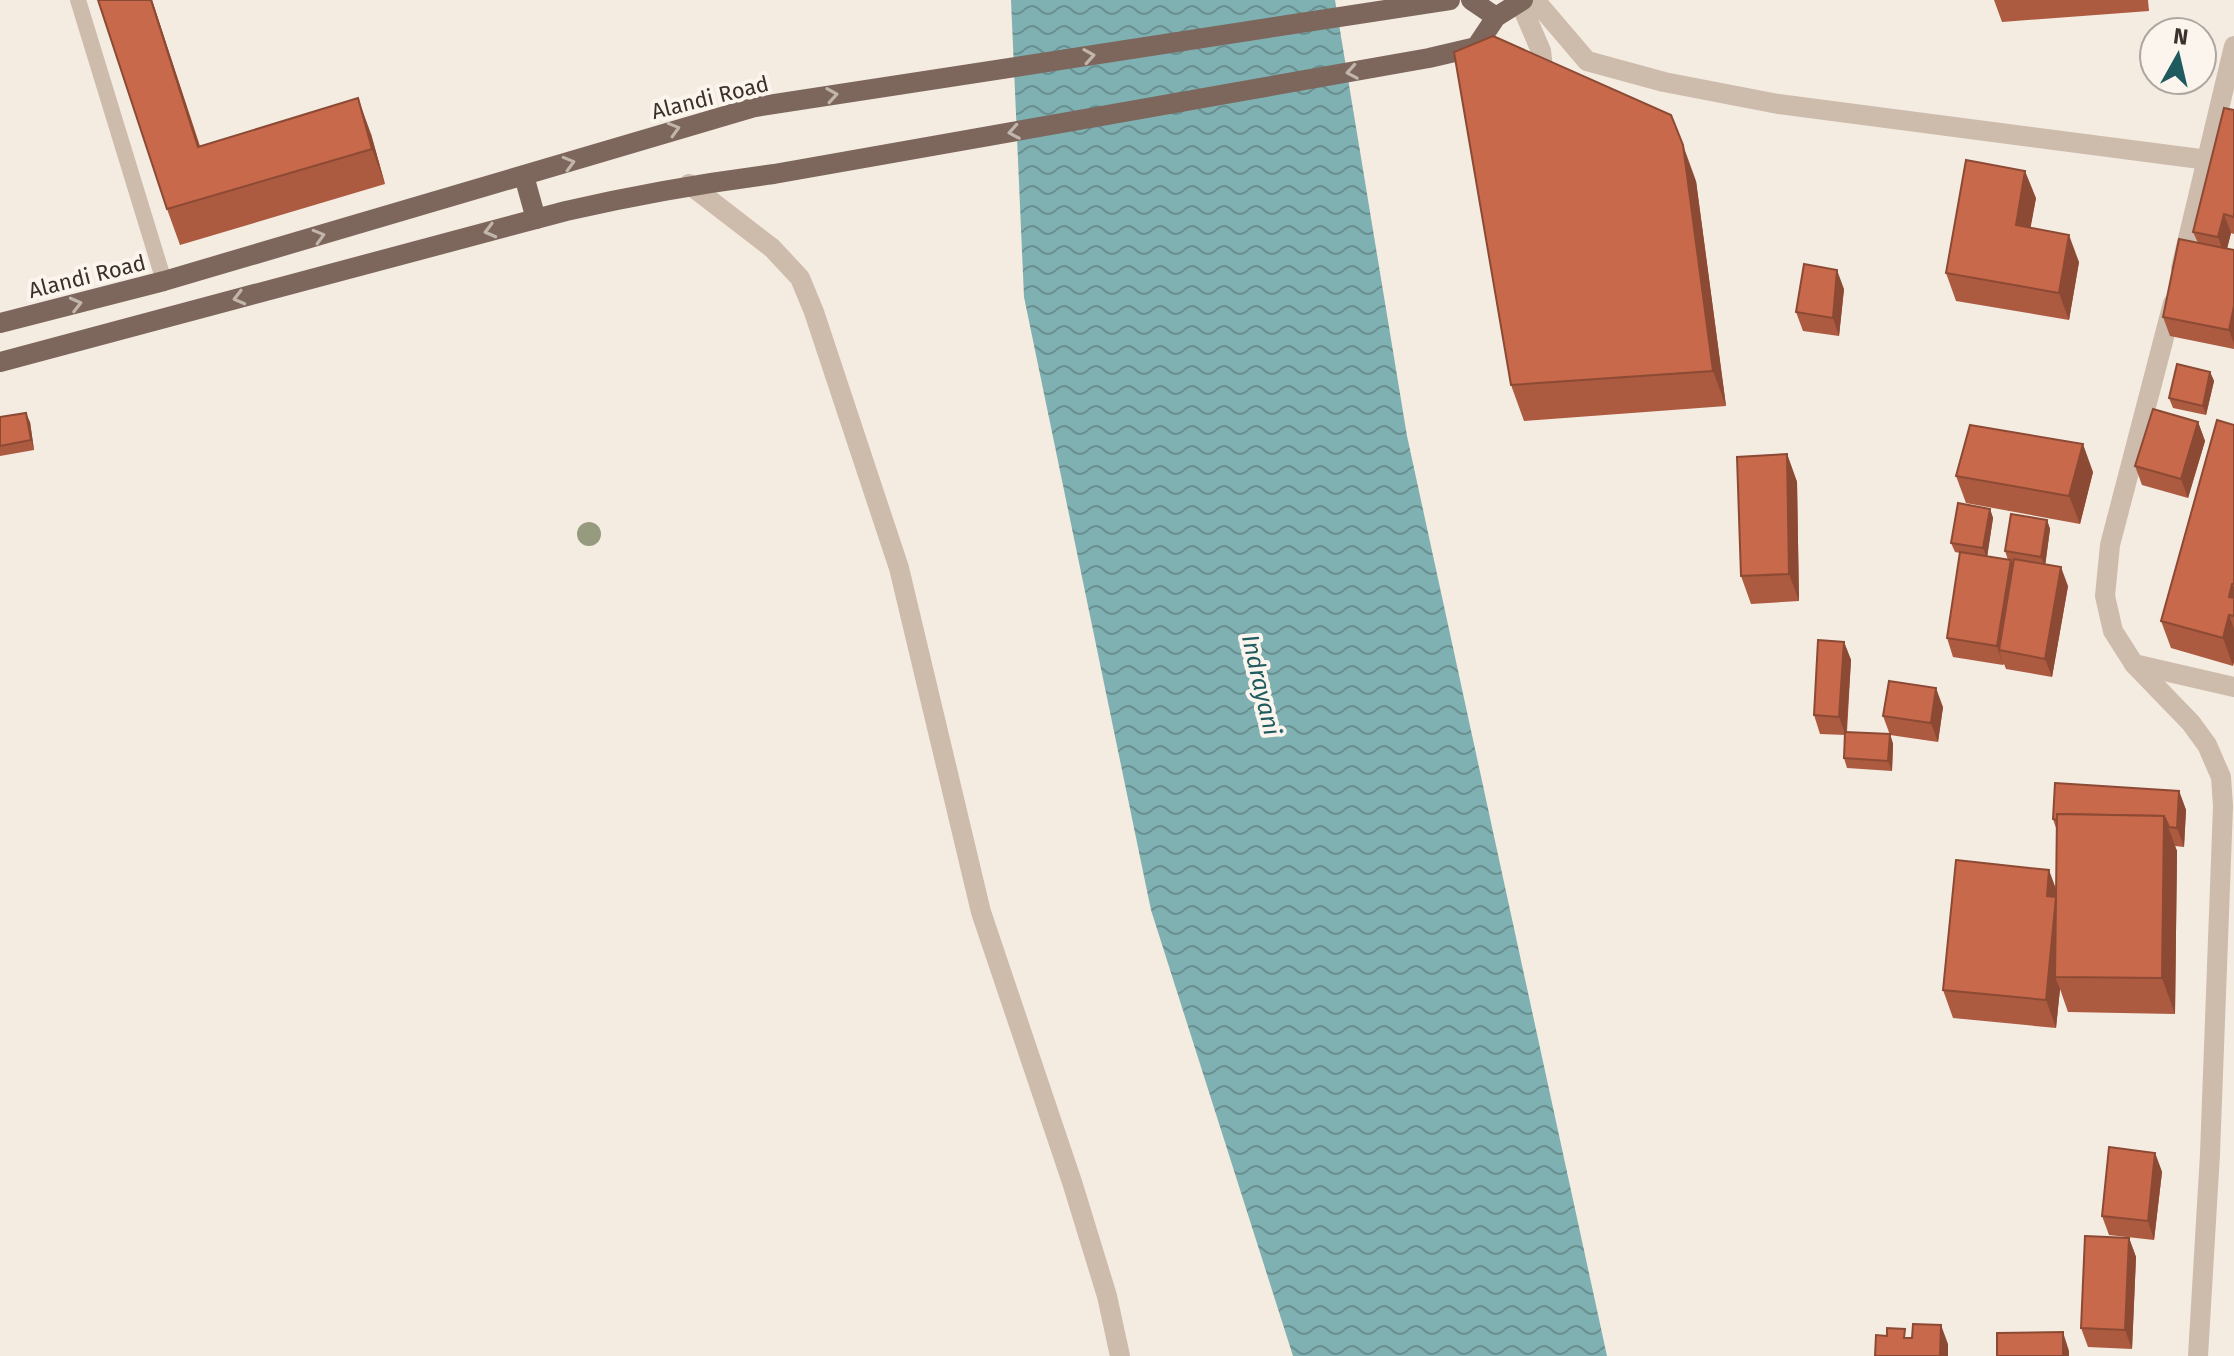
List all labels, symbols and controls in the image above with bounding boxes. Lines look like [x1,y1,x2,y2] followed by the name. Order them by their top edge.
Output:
[2138,16,2218,96] north arrow
[2172,22,2190,51] text: N
[1082,48,1095,65] one-way arrow
[1345,62,1359,79] one-way arrow
[649,70,771,125] street label: Alandi Road
[825,87,839,104] one-way arrow
[667,122,681,138] one-way arrow
[1007,122,1020,139] one-way arrow
[561,156,575,172] one-way arrow
[484,222,498,239] one-way arrow
[312,229,326,245] one-way arrow
[26,249,148,304] street label: Alandi Road
[233,289,246,306] one-way arrow
[68,296,82,313] one-way arrow
[1236,632,1286,739] water label: Indrayani

